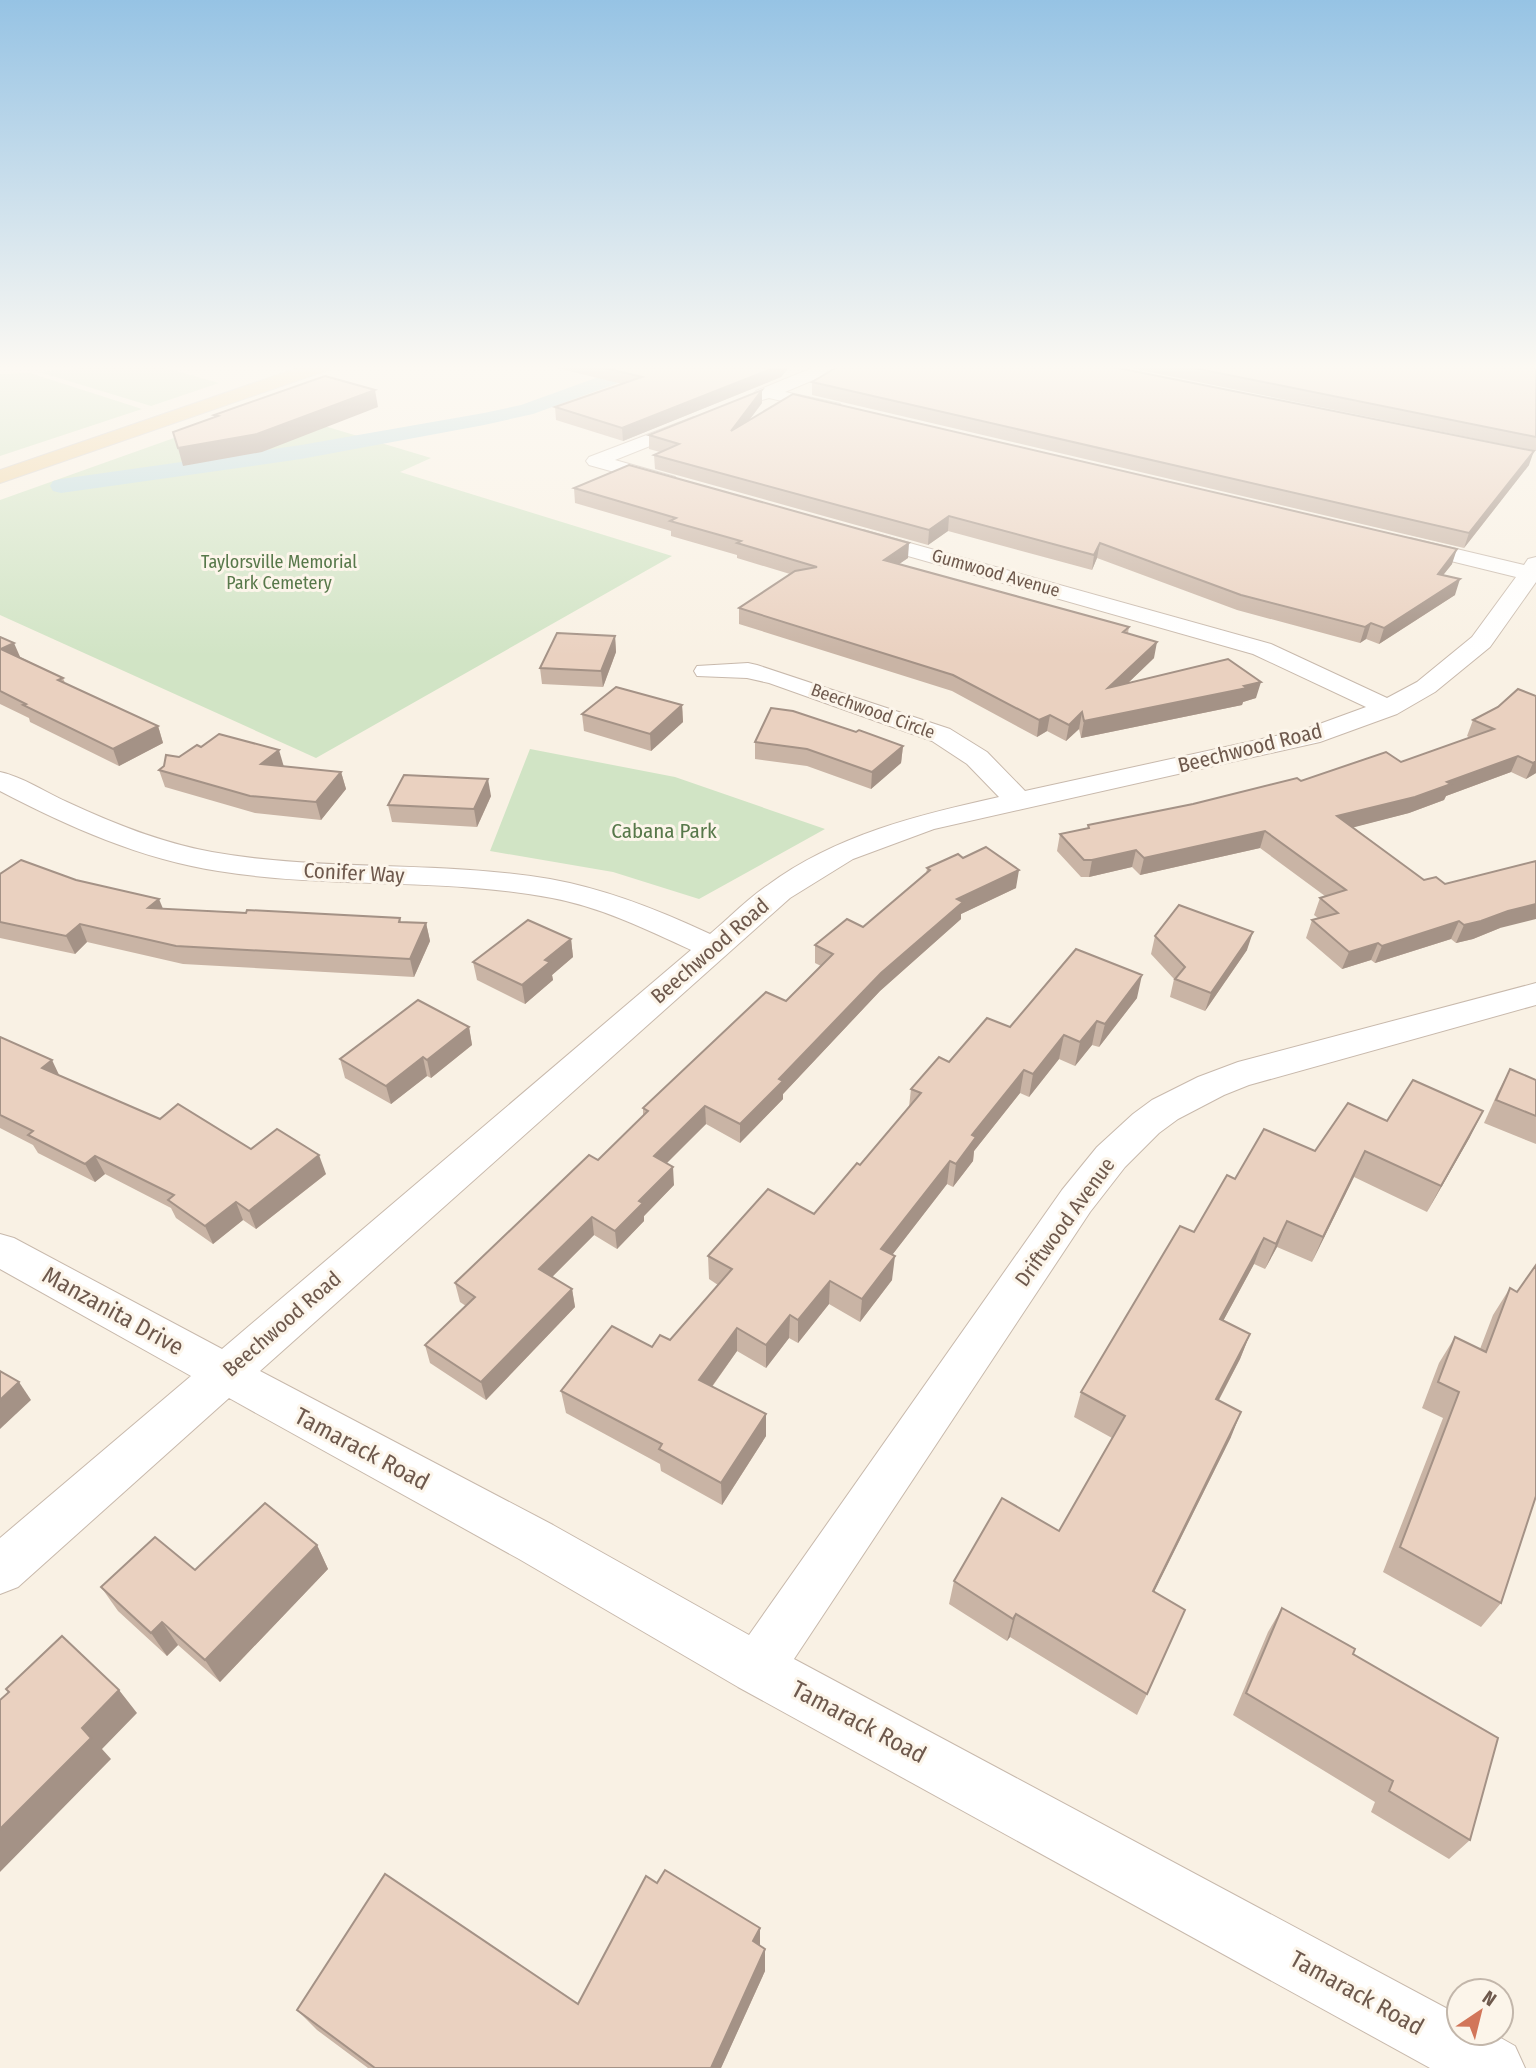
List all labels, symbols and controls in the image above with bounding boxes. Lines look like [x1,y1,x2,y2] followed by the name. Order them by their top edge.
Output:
[929,544,1063,602] street label: Gumwood Avenue
[201,551,357,594] park label: Taylorsville Memorial Park Cemetery
[808,678,938,744] street label: Beechwood Circle
[1175,717,1325,779] street label: Beechwood Road
[611,818,717,844] park label: Cabana Park
[303,857,406,889] street label: Conifer Way
[646,893,774,1009] street label: Beechwood Road
[1009,1152,1121,1292] street label: Driftwood Avenue
[38,1261,188,1361] street label: Manzanita Drive
[218,1266,346,1382] street label: Beechwood Road
[290,1402,434,1496] street label: Tamarack Road
[787,1675,931,1769] street label: Tamarack Road
[1285,1945,1429,2041] street label: Tamarack Road
[1445,1977,1515,2047] north arrow
[1478,1986,1501,2011] text: N

